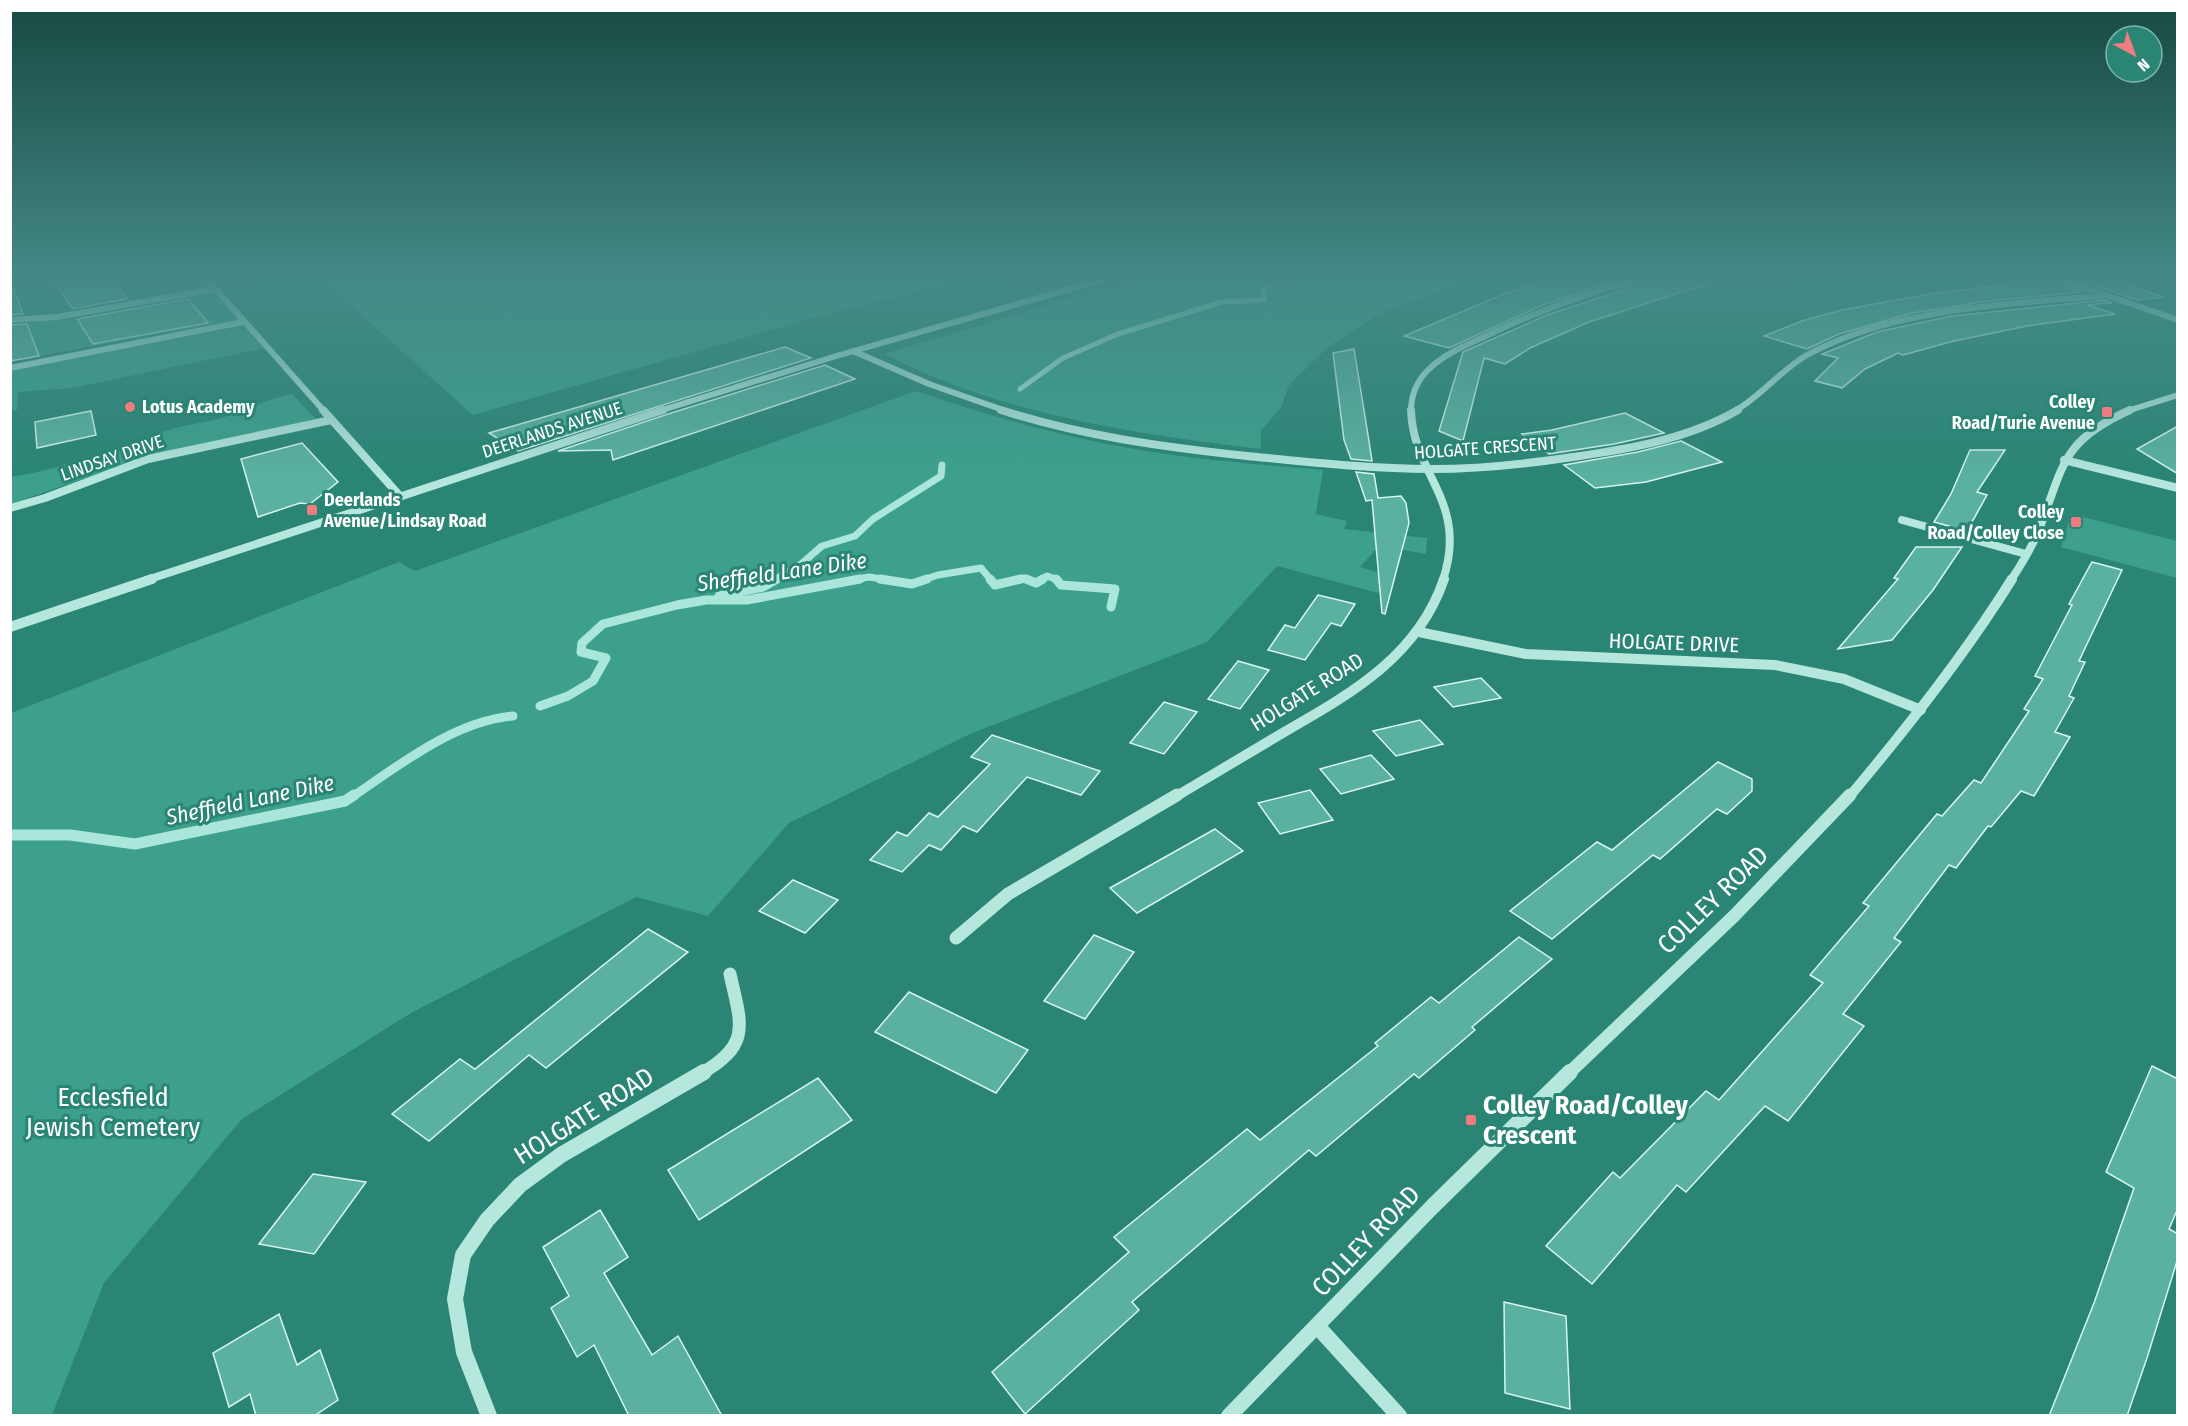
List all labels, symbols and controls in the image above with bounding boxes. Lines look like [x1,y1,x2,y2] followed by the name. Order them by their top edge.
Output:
[2104,24,2164,84] north arrow
[2134,55,2153,75] text: N
[1952,391,2095,434] place label: Colley Road/Turie Avenue
[142,396,255,418] place label: Lotus Academy
[479,397,625,463] street label: DEERLANDS AVENUE
[123,400,137,414] marker: Lotus Academy
[2100,405,2114,419] marker: Colley Road/Turie Avenue
[58,430,166,486] street label: LINDSAY DRIVE
[1413,432,1557,464] street label: HOLGATE CRESCENT
[323,489,487,532] place label: Deerlands Avenue/Lindsay Road
[1927,501,2064,544] place label: Colley Road/Colley Close
[305,503,319,517] marker: Deerlands Avenue/Lindsay Road
[2069,515,2083,529] marker: Colley Road/Colley Close
[695,547,869,597] water label: Sheffield Lane Dike
[1608,628,1740,658] street label: HOLGATE DRIVE
[1246,647,1368,737] street label: HOLGATE ROAD
[163,769,336,831] water label: Sheffield Lane Dike
[1651,840,1775,960] street label: COLLEY ROAD
[508,1061,660,1171] street label: HOLGATE ROAD
[26,1082,201,1143] park label: Ecclesfield Jewish Cemetery
[1483,1090,1688,1151] place label: Colley Road/Colley Crescent
[1464,1113,1478,1127] marker: Colley Road/Colley Crescent
[1306,1179,1426,1303] street label: COLLEY ROAD

